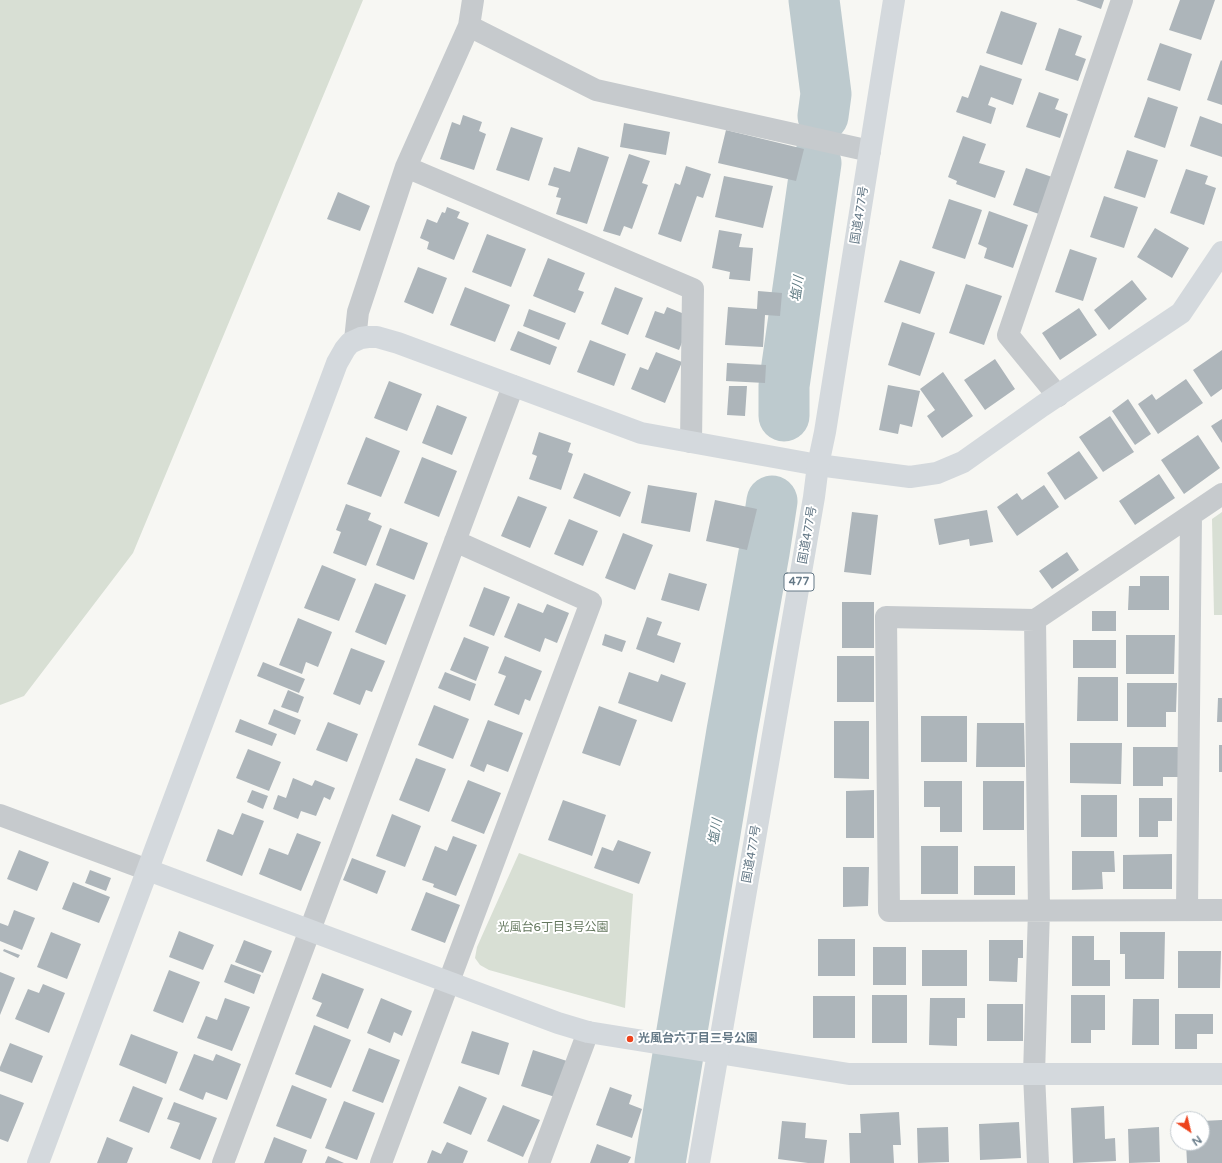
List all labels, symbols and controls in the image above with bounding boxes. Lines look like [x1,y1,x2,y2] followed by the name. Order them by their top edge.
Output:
[848,185,872,245] street label: 国道477号
[788,275,808,303] water label: 塩川
[796,505,820,565] street label: 国道477号
[784,573,814,591] road number: 477
[706,818,726,846] water label: 塩川
[740,824,764,884] street label: 国道477号
[497,921,609,935] park label: 光風台6丁目3号公園
[638,1032,758,1046] place label: 光風台六丁目三号公園
[625,1034,635,1044] marker: 光風台六丁目三号公園
[1170,1111,1210,1151] north arrow
[1189,1133,1204,1148] text: N

